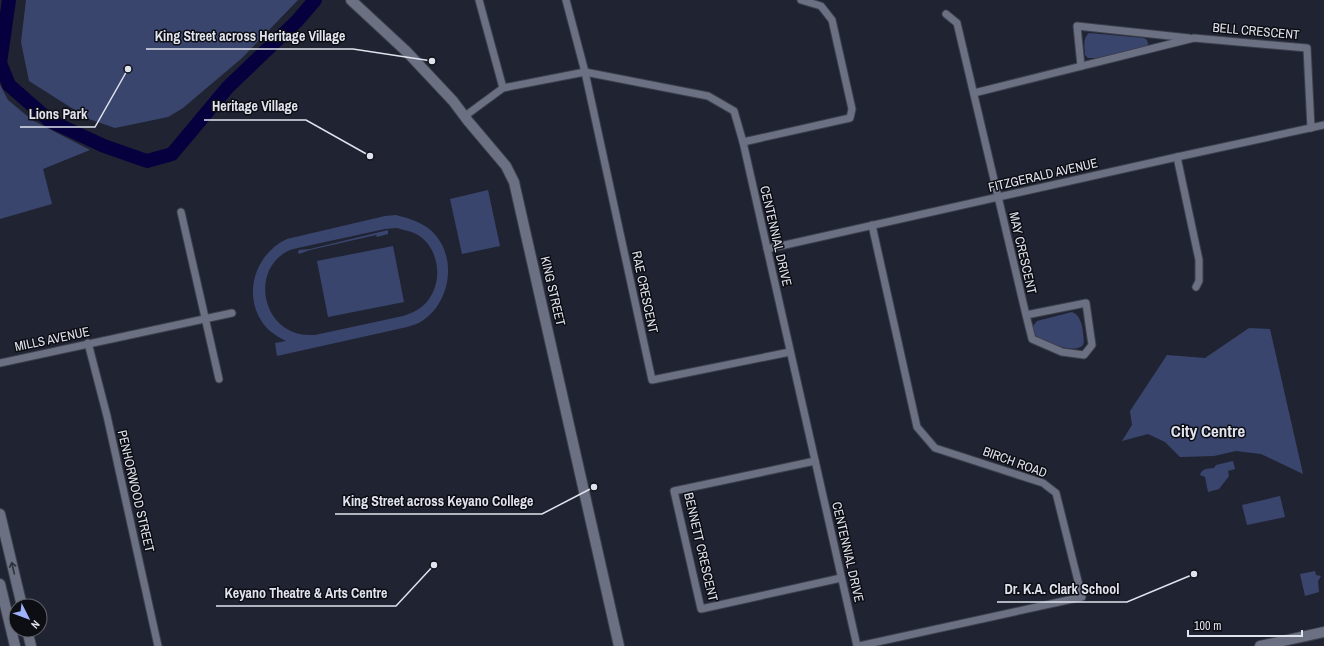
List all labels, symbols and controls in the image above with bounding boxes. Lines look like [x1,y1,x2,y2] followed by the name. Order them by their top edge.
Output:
[1212,19,1301,43] street label: BELL CRESCENT
[146,23,353,49] callout: King Street across Heritage Village
[155,27,345,45] text: King Street across Heritage Village
[204,94,306,120] callout: Heritage Village
[212,97,298,115] text: Heritage Village
[20,101,95,127] callout: Lions Park
[29,105,88,123] text: Lions Park
[987,154,1099,196] street label: FITZGERALD AVENUE
[756,184,796,288] street label: CENTENNIAL DRIVE
[1005,210,1041,296] street label: MAY CRESCENT
[628,249,662,335] street label: RAE CRESCENT
[537,254,569,328] street label: KING STREET
[13,323,91,355] street label: MILLS AVENUE
[1171,419,1245,442] district label: City Centre
[114,428,158,554] street label: PENHORWOOD STREET
[981,443,1050,482] street label: BIRCH ROAD
[335,488,542,514] callout: King Street across Keyano College
[680,491,722,604] street label: BENNETT CRESCENT
[343,492,533,510] text: King Street across Keyano College
[828,500,868,604] street label: CENTENNIAL DRIVE
[8,562,16,575] one-way arrow
[997,576,1127,602] callout: Dr. K.A. Clark School
[216,580,396,606] callout: Keyano Theatre & Arts Centre
[1005,580,1119,598] text: Dr. K.A. Clark School
[225,584,387,602] text: Keyano Theatre & Arts Centre
[8,598,48,638] north arrow
[1188,612,1302,638] scale bar
[28,618,43,632] text: N
[1194,618,1221,634] text: 100 m

